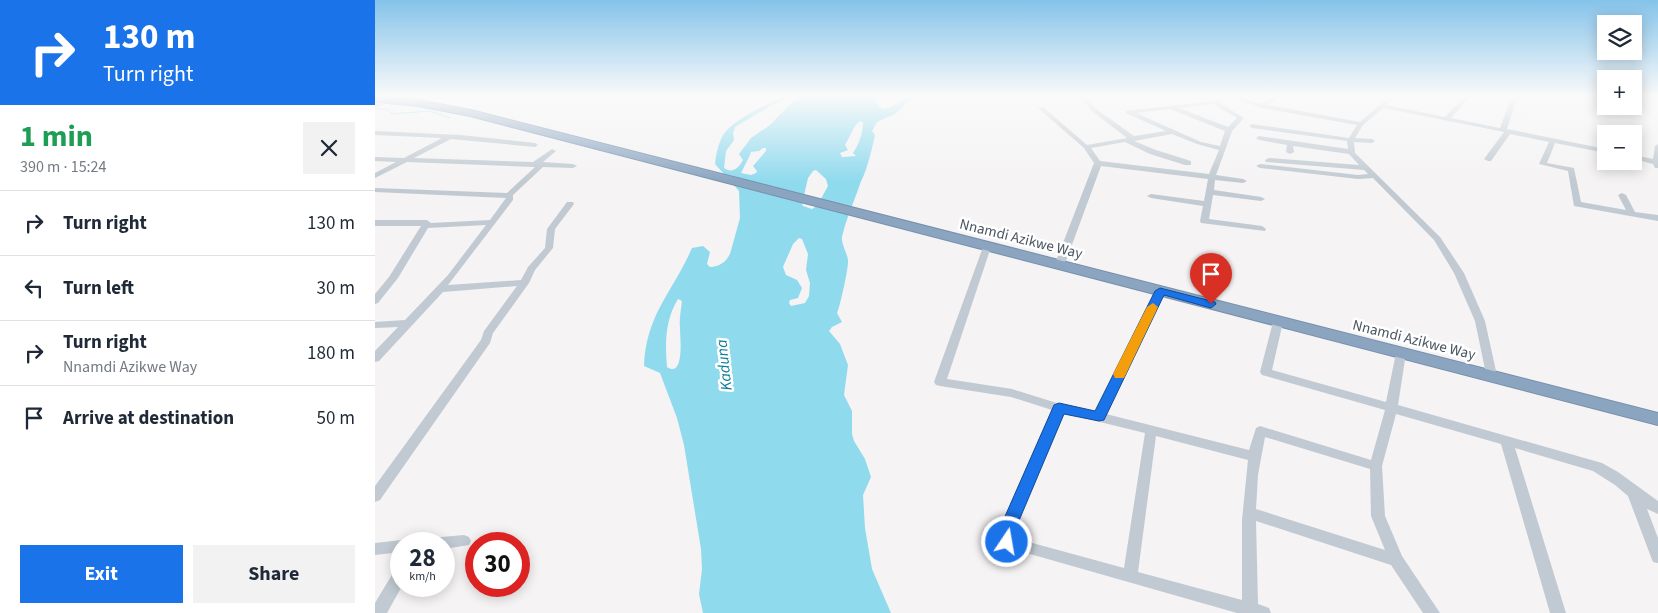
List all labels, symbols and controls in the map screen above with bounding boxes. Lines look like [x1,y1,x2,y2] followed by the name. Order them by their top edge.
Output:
[103,12,195,62] text: 130 m
[1597,15,1642,170] map controls
[1597,15,1642,60] button: layers
[20,20,85,85] icon: right
[103,58,193,90] text: Turn right
[1597,70,1642,115] button: +
[20,115,93,158] text: 1 min
[303,122,355,174] button: close
[1597,125,1642,170] button: −
[20,156,107,178] text: 390 m · 15:24
[20,209,48,237] icon: right
[63,210,147,237] text: Turn right
[307,210,355,237] text: 130 m
[957,214,1085,264] street label: Nnamdi Azikwe Way
[1190,253,1232,304] pin
[1197,260,1225,288] icon: arrive
[20,274,48,302] icon: left
[63,275,134,302] text: Turn left
[317,275,355,302] text: 30 m
[1350,315,1478,365] street label: Nnamdi Azikwe Way
[63,329,147,356] text: Turn right
[710,338,738,392] water label: Kaduna
[20,339,48,367] icon: right
[307,340,355,367] text: 180 m
[63,356,197,378] text: Nnamdi Azikwe Way
[20,404,48,432] icon: arrive
[63,405,234,432] text: Arrive at destination
[317,405,355,432] text: 50 m
[980,515,1032,567] position arrow
[465,532,530,597] speed limit sign: 30
[409,540,436,576] text: 28
[20,545,183,603] button: Exit
[193,545,355,603] button: Share
[409,568,436,585] text: km/h

